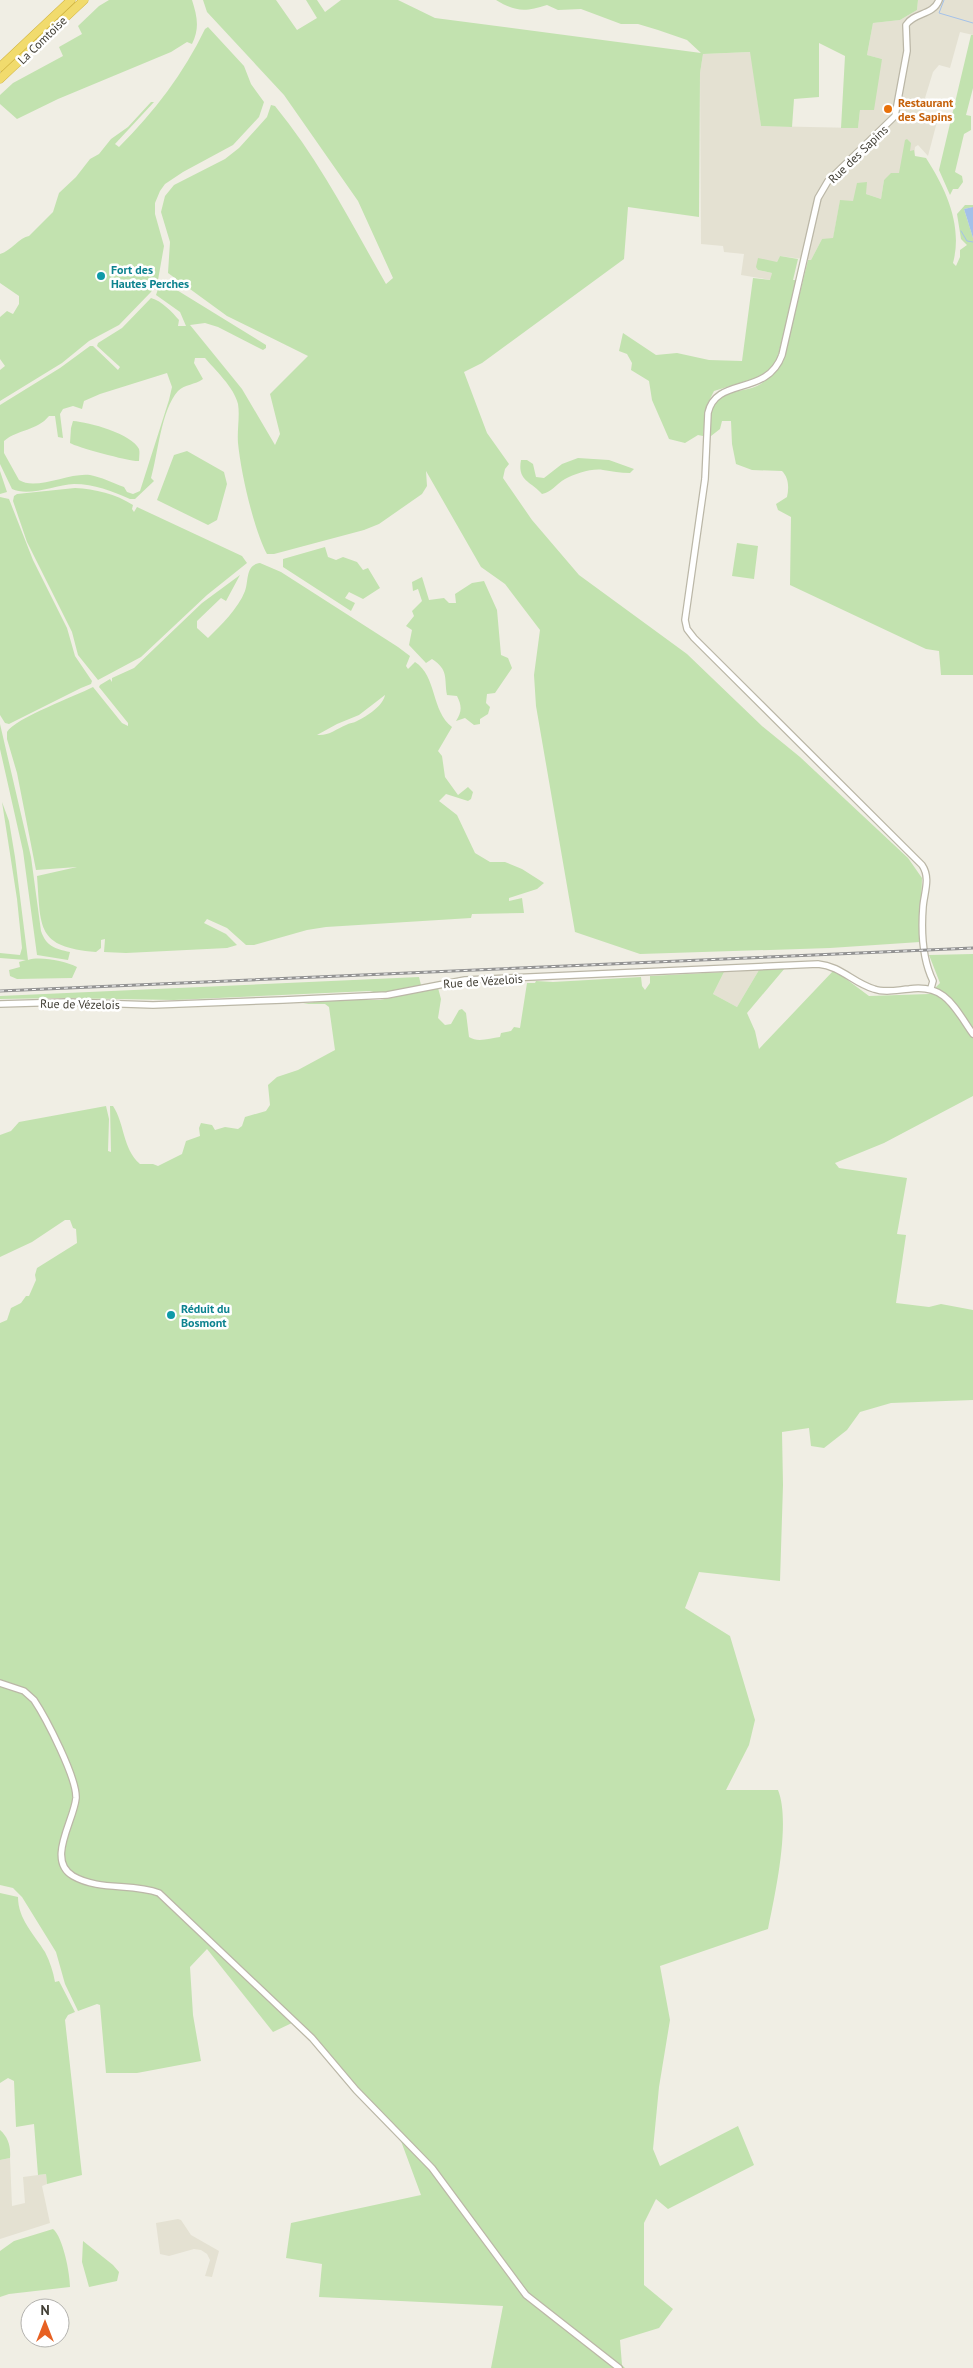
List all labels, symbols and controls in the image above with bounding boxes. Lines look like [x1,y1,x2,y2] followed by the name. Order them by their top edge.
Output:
[14,13,70,67] street label: La Comtoise
[898,95,954,124] place label: Restaurant des Sapins
[882,103,894,115] marker: Restaurant des Sapins
[825,122,891,186] street label: Rue des Sapins
[111,262,189,291] place label: Fort des Hautes Perches
[95,270,107,282] marker: Fort des Hautes Perches
[443,971,523,991] street label: Rue de Vézelois
[40,996,120,1012] street label: Rue de Vézelois
[181,1301,230,1330] place label: Réduit du Bosmont
[165,1309,177,1321] marker: Réduit du Bosmont
[20,2298,70,2348] north arrow
[40,2301,50,2319] text: N

